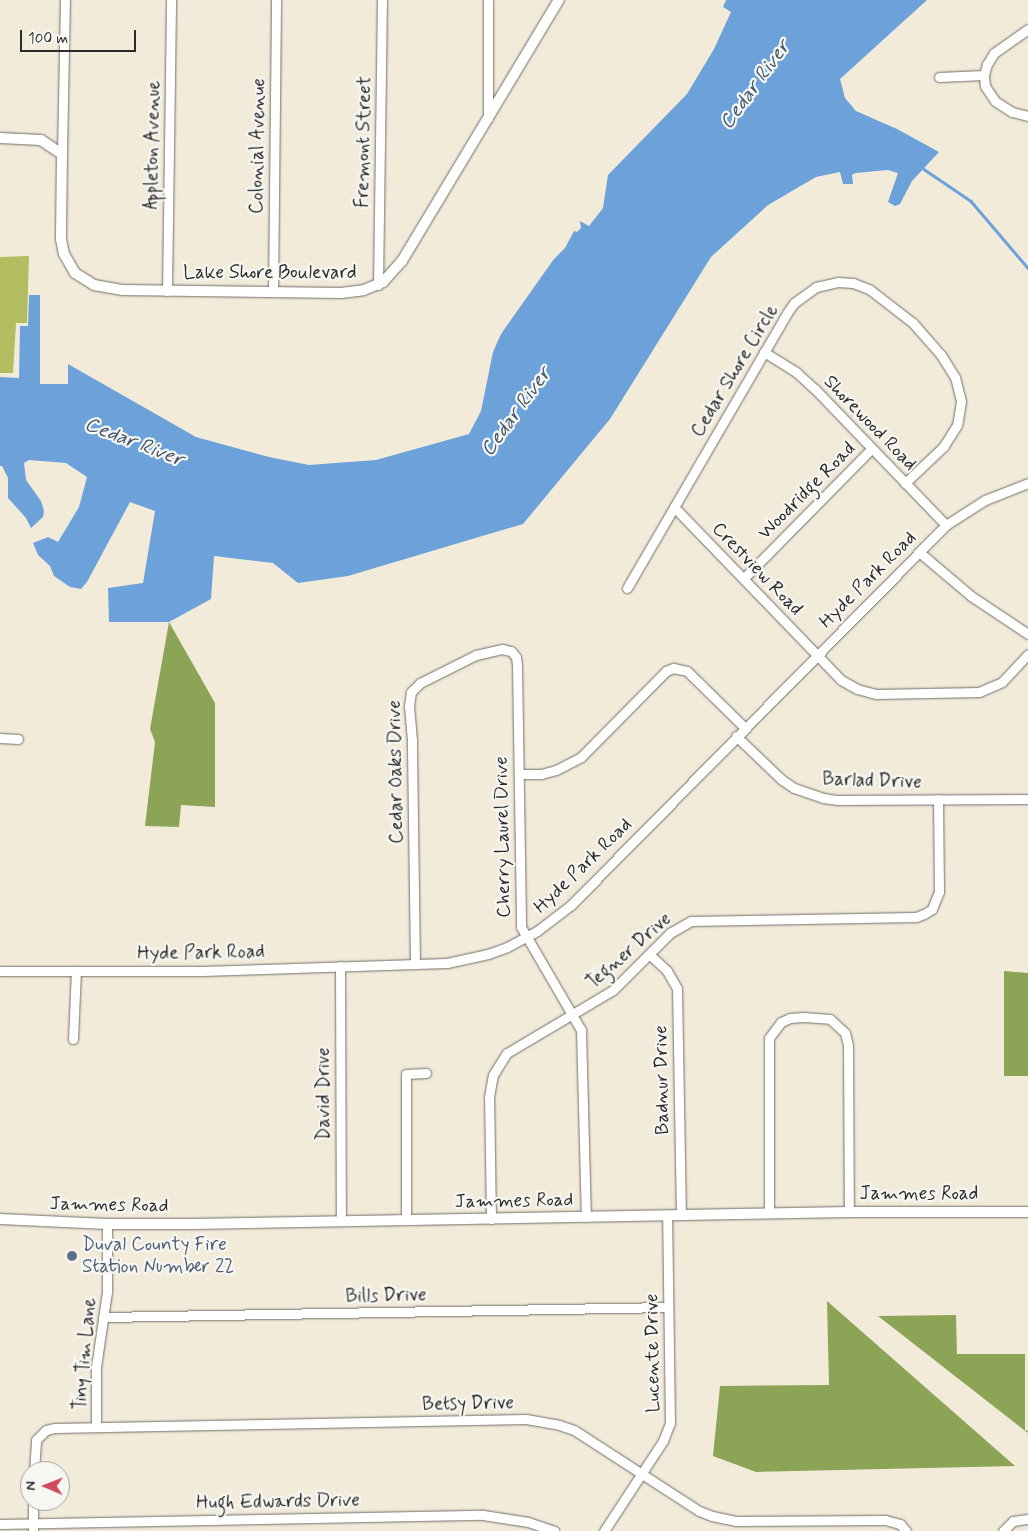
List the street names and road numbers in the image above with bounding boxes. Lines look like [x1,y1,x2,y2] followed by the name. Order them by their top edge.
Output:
[351,76,377,208] street label: Fremont Street
[245,79,271,213] street label: Colonial Avenue
[140,81,166,209] street label: Appleton Avenue
[185,262,355,284] street label: Lake Shore Boulevard
[686,300,784,442] street label: Cedar Shore Circle
[819,370,921,476] street label: Shorewood Road
[755,439,859,543] street label: Woodridge Road
[707,518,807,620] street label: Crestview Road
[815,527,921,633] street label: Hyde Park Road
[383,700,409,844] street label: Cedar Oaks Drive
[490,757,516,917] street label: Cherry Laurel Drive
[822,768,922,794] street label: Barlad Drive
[529,814,637,918] street label: Hyde Park Road
[582,908,676,994] street label: Tegner Drive
[137,940,265,966] street label: Hyde Park Road
[650,1026,674,1134] street label: Badnur Drive
[313,1047,335,1141] street label: David Drive
[859,1183,979,1205] street label: Jammes Road
[454,1189,574,1213] street label: Jammes Road
[49,1193,169,1217] street label: Jammes Road
[346,1284,426,1308] street label: Bills Drive
[641,1294,665,1412] street label: Lucente Drive
[69,1296,101,1412] street label: Tiny Tim Lane
[422,1392,514,1416] street label: Betsy Drive
[199,1489,357,1515] street label: Hugh Edwards Drive

